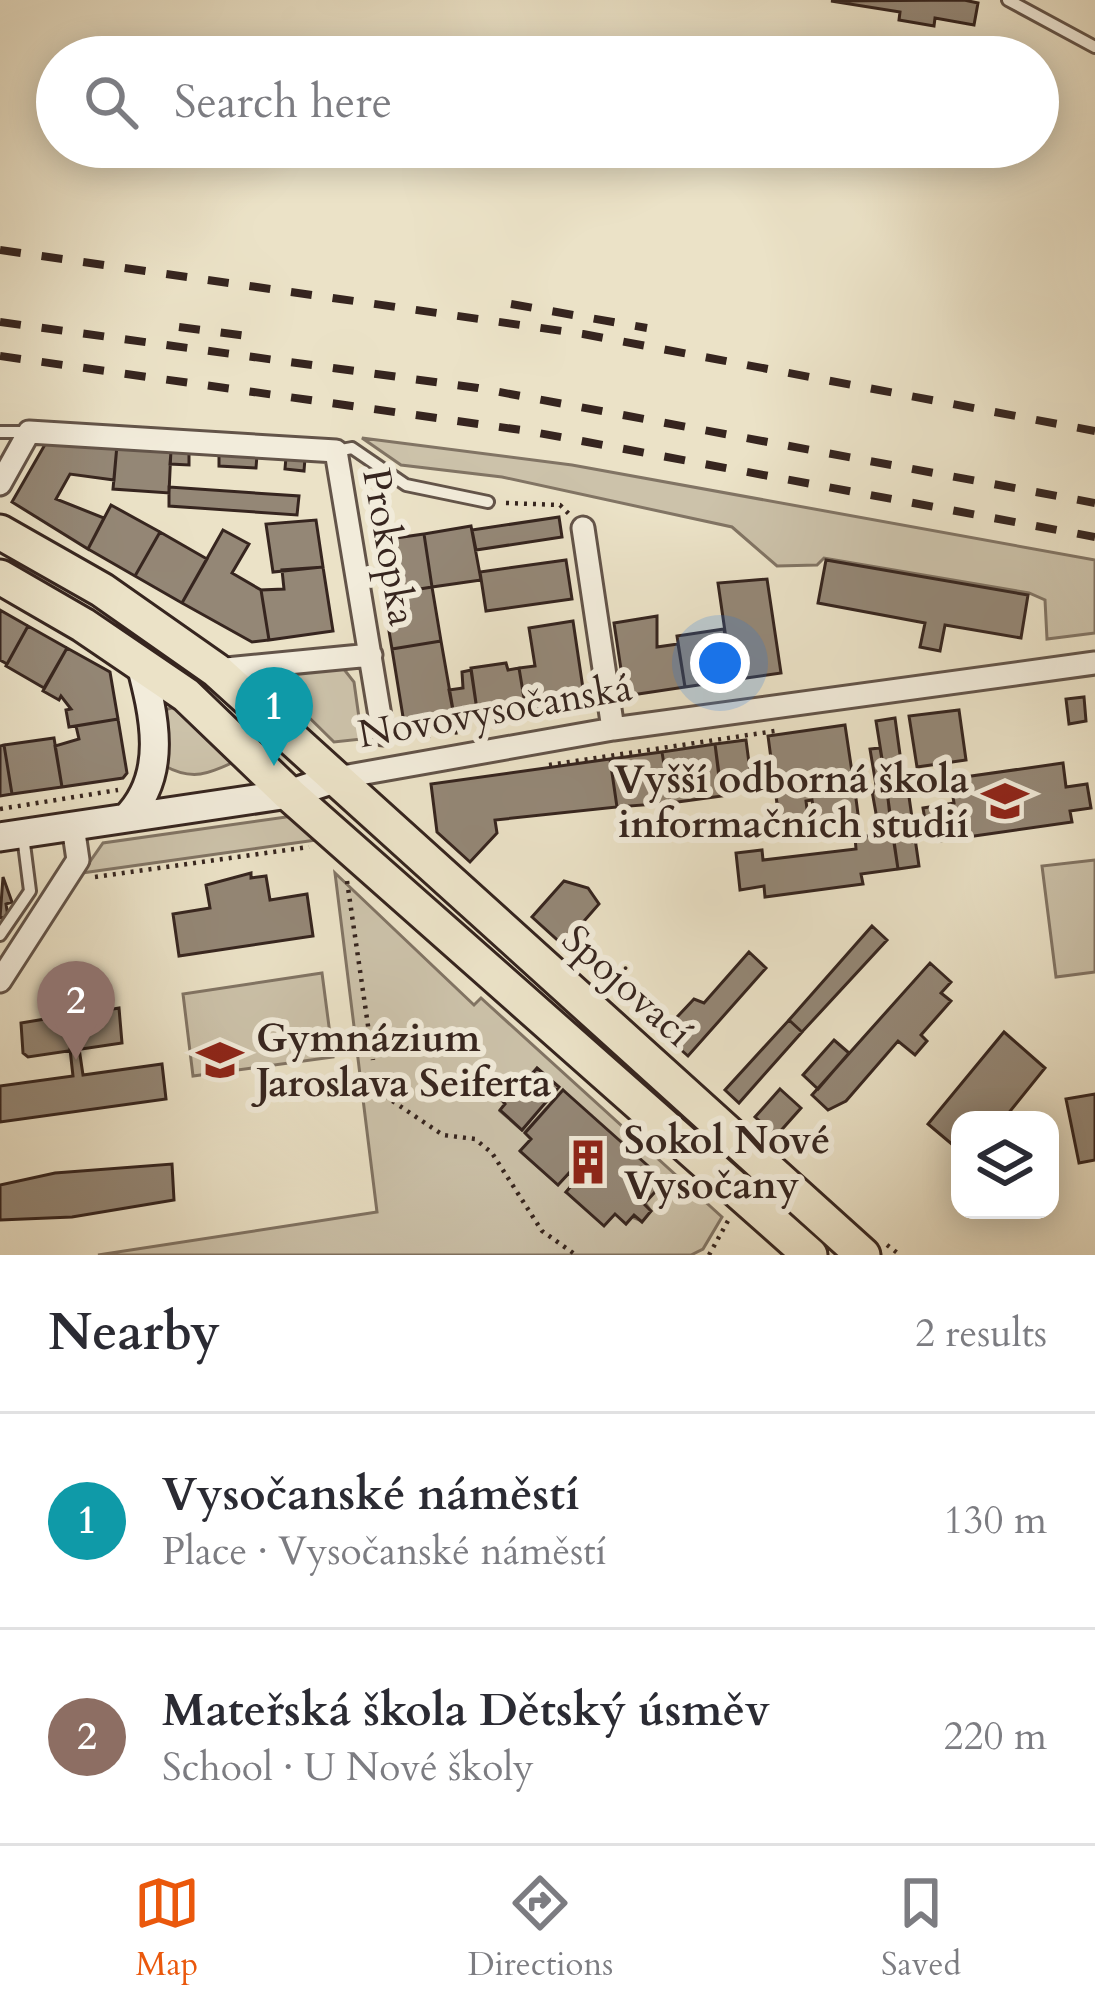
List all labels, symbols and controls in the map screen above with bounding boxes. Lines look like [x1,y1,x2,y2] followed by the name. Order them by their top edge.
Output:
[36,36,1059,168] search box
[78,69,144,135] icon: search
[174,72,392,133] text: Search here
[349,464,429,630] street label: Prokopka
[690,633,750,693] your location
[354,661,636,761] street label: Novovysočanská
[235,667,313,766] pin: 1
[614,753,969,851] place label: Vyšší odborná škola informačních studií
[980,776,1030,826] school or university icon: Vyšší odborná škola informačních studií
[550,913,704,1059] street label: Spojovací
[37,961,115,1060] pin: 2
[251,1012,551,1110] place label: Gymnázium Jaroslava Seiferta
[195,1035,245,1085] school or university icon: Gymnázium Jaroslava Seiferta
[951,1111,1059,1219] map controls
[951,1111,1059,1219] button: layers
[624,1114,830,1212] place label: Sokol Nové Vysočany
[563,1137,613,1187] building icon: Sokol Nové Vysočany
[48,1298,220,1368] text: Nearby
[915,1307,1047,1360] text: 2 results
[162,1464,579,1525] text: Vysočanské náměstí
[77,1494,97,1547] text: 1
[944,1494,1047,1547] text: 130 m
[162,1525,607,1578] text: Place · Vysočanské náměstí
[162,1680,770,1741] text: Mateřská škola Dětský úsměv
[77,1710,97,1763] text: 2
[944,1710,1047,1763] text: 220 m
[162,1741,534,1794] text: School · U Nové školy
[134,1870,200,1987] tab: Map
[468,1870,613,1987] tab: Directions
[881,1870,961,1987] tab: Saved

